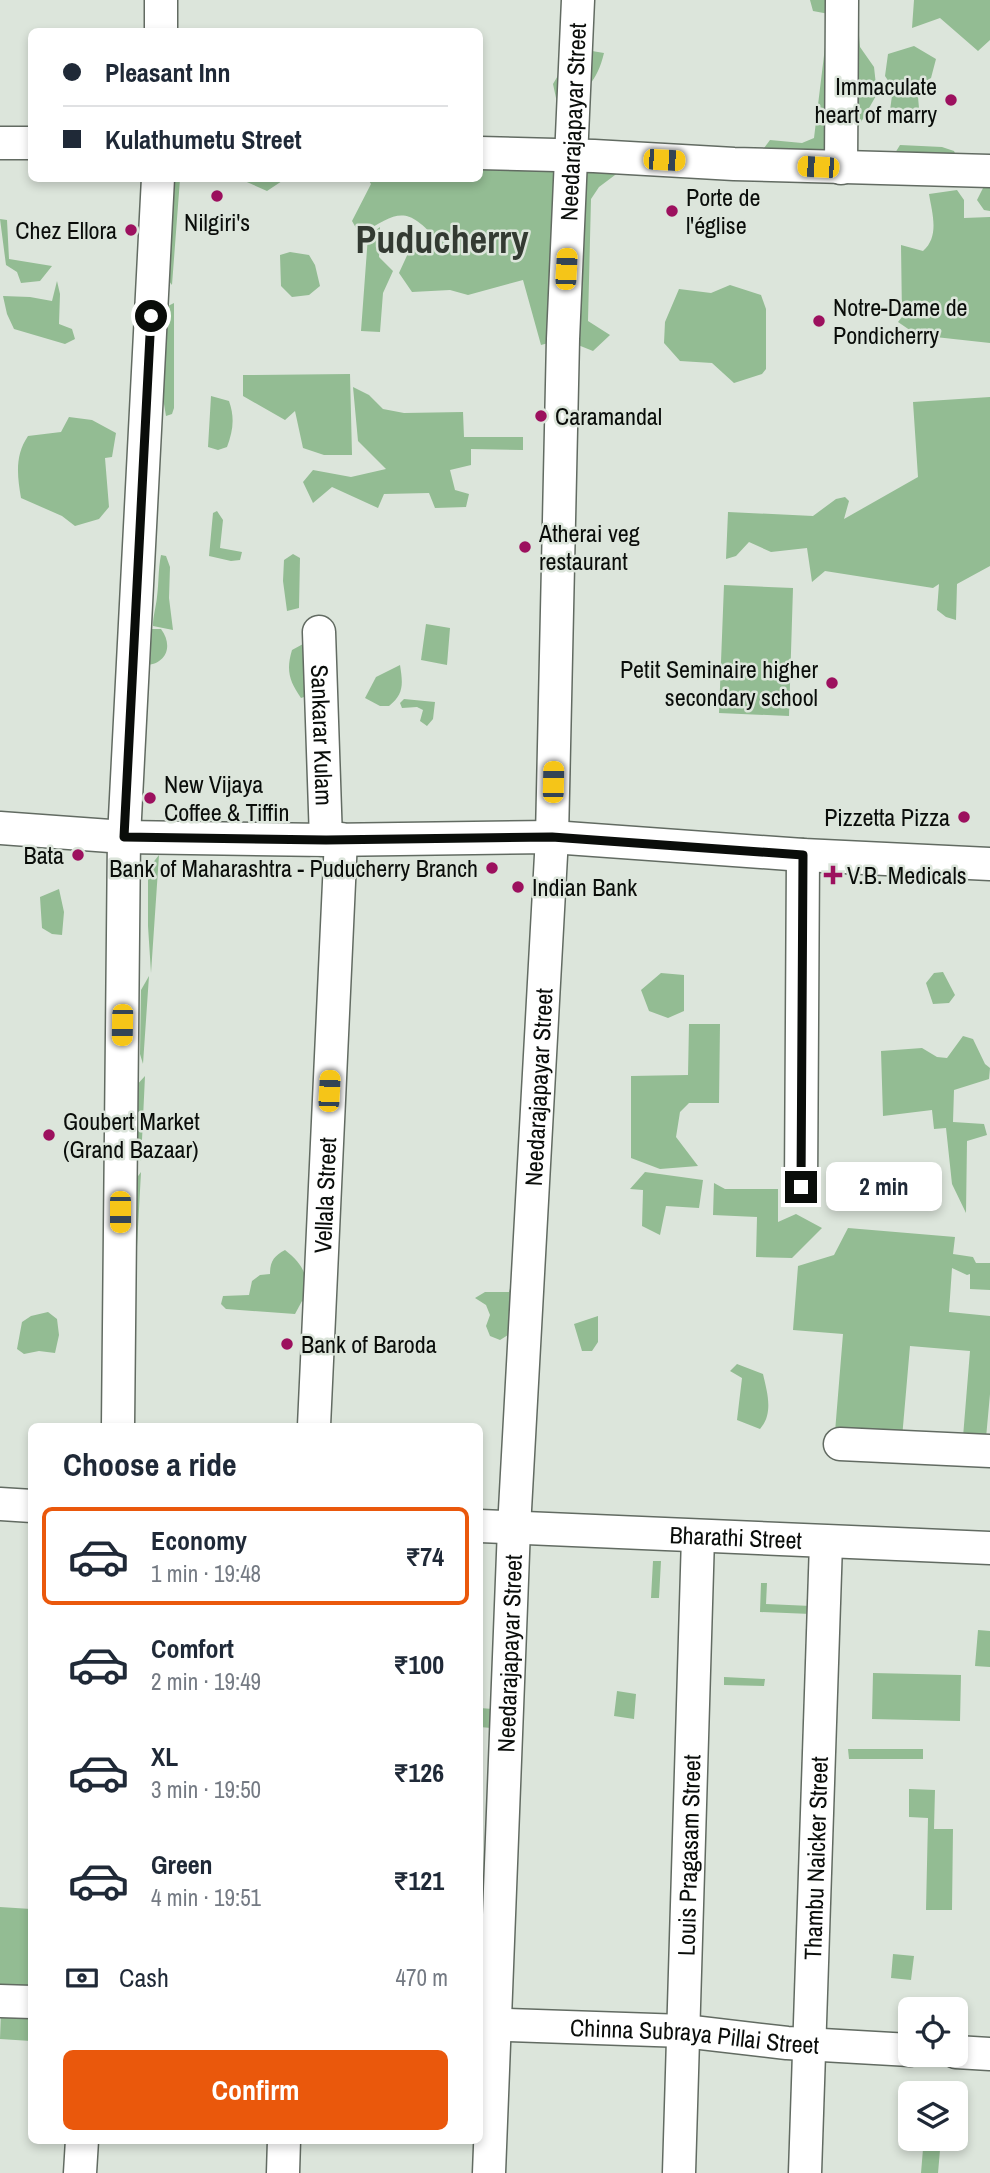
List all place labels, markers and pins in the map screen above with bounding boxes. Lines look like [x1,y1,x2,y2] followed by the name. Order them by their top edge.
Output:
[815,70,937,130] place label: Immaculate heart of marry
[943,92,959,108] marker: Immaculate heart of marry
[686,181,760,241] place label: Porte de l'église
[209,188,225,204] marker: Nilgiri's
[664,203,680,219] marker: Porte de l'église
[184,206,250,238] place label: Nilgiri's
[15,214,117,246] place label: Chez Ellora
[123,222,139,238] marker: Chez Ellora
[833,291,968,351] place label: Notre-Dame de Pondicherry
[811,313,827,329] marker: Notre-Dame de Pondicherry
[555,400,662,432] place label: Caramandal
[533,408,549,424] marker: Caramandal
[538,517,640,577] place label: Atherai veg restaurant
[517,539,533,555] marker: Atherai veg restaurant
[620,653,818,713] place label: Petit Seminaire higher secondary school
[824,675,840,691] marker: Petit Seminaire higher secondary school
[164,768,289,828] place label: New Vijaya Coffee & Tiffin
[142,790,158,806] marker: New Vijaya Coffee & Tiffin
[824,801,950,833] place label: Pizzetta Pizza
[956,809,972,825] marker: Pizzetta Pizza
[24,839,64,871] place label: Bata
[70,847,86,863] marker: Bata
[109,852,478,884] place label: Bank of Maharashtra - Puducherry Branch
[847,859,967,891] place label: V.B. Medicals
[484,860,500,876] marker: Bank of Maharashtra - Puducherry Branch
[825,867,841,883] marker: V.B. Medicals
[532,871,637,903] place label: Indian Bank
[510,879,526,895] marker: Indian Bank
[63,1105,200,1165] place label: Goubert Market (Grand Bazaar)
[41,1127,57,1143] marker: Goubert Market (Grand Bazaar)
[301,1328,437,1360] place label: Bank of Baroda
[279,1336,295,1352] marker: Bank of Baroda

